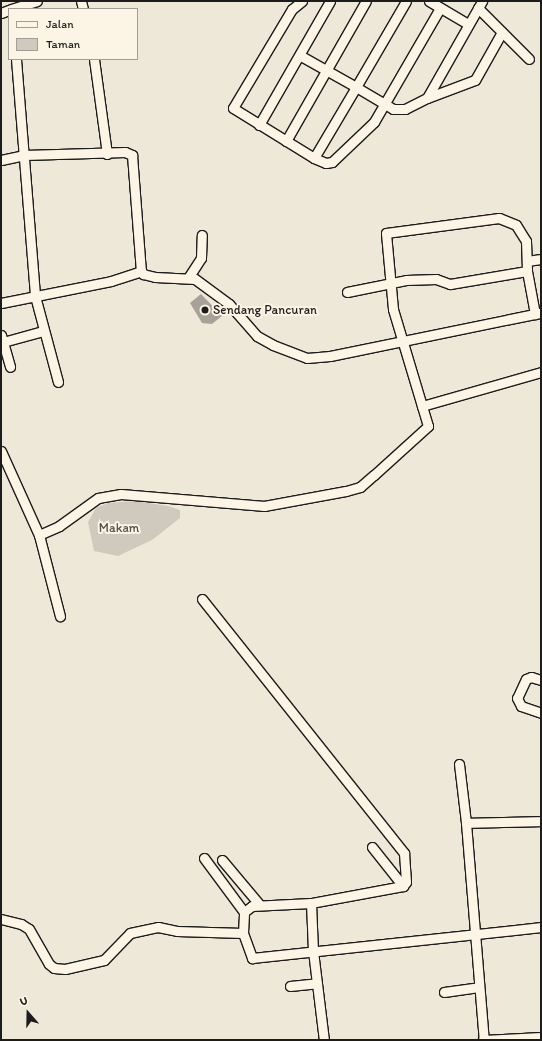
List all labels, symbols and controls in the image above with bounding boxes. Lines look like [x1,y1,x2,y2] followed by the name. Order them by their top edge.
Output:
[8,8,138,60] legend
[46,17,74,31] text: Jalan
[46,37,80,51] text: Taman
[213,302,318,318] place label: Sendang Pancuran
[200,305,210,315] marker: Sendang Pancuran
[99,520,139,536] park label: Makam
[8,993,48,1033] north arrow
[18,994,29,1009] text: U

